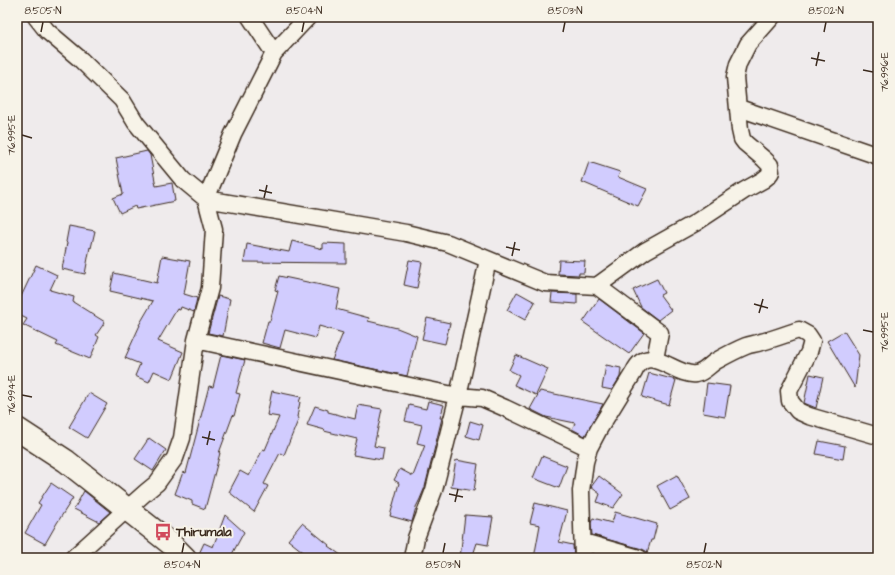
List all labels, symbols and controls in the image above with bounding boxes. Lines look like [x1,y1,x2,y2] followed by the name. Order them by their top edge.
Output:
[25,4,61,18] text: 8.505°N
[286,4,322,18] text: 8.504°N
[548,4,582,18] text: 8.503°N
[808,4,844,18] text: 8.502°N
[878,52,892,92] text: 76.996°E
[5,115,19,155] text: 76.995°E
[878,312,892,352] text: 76.995°E
[5,375,19,415] text: 76.994°E
[153,522,173,542] bus stop icon: Thirumala
[175,523,232,541] place label: Thirumala
[164,558,200,572] text: 8.504°N
[426,558,460,572] text: 8.503°N
[686,558,722,572] text: 8.502°N

